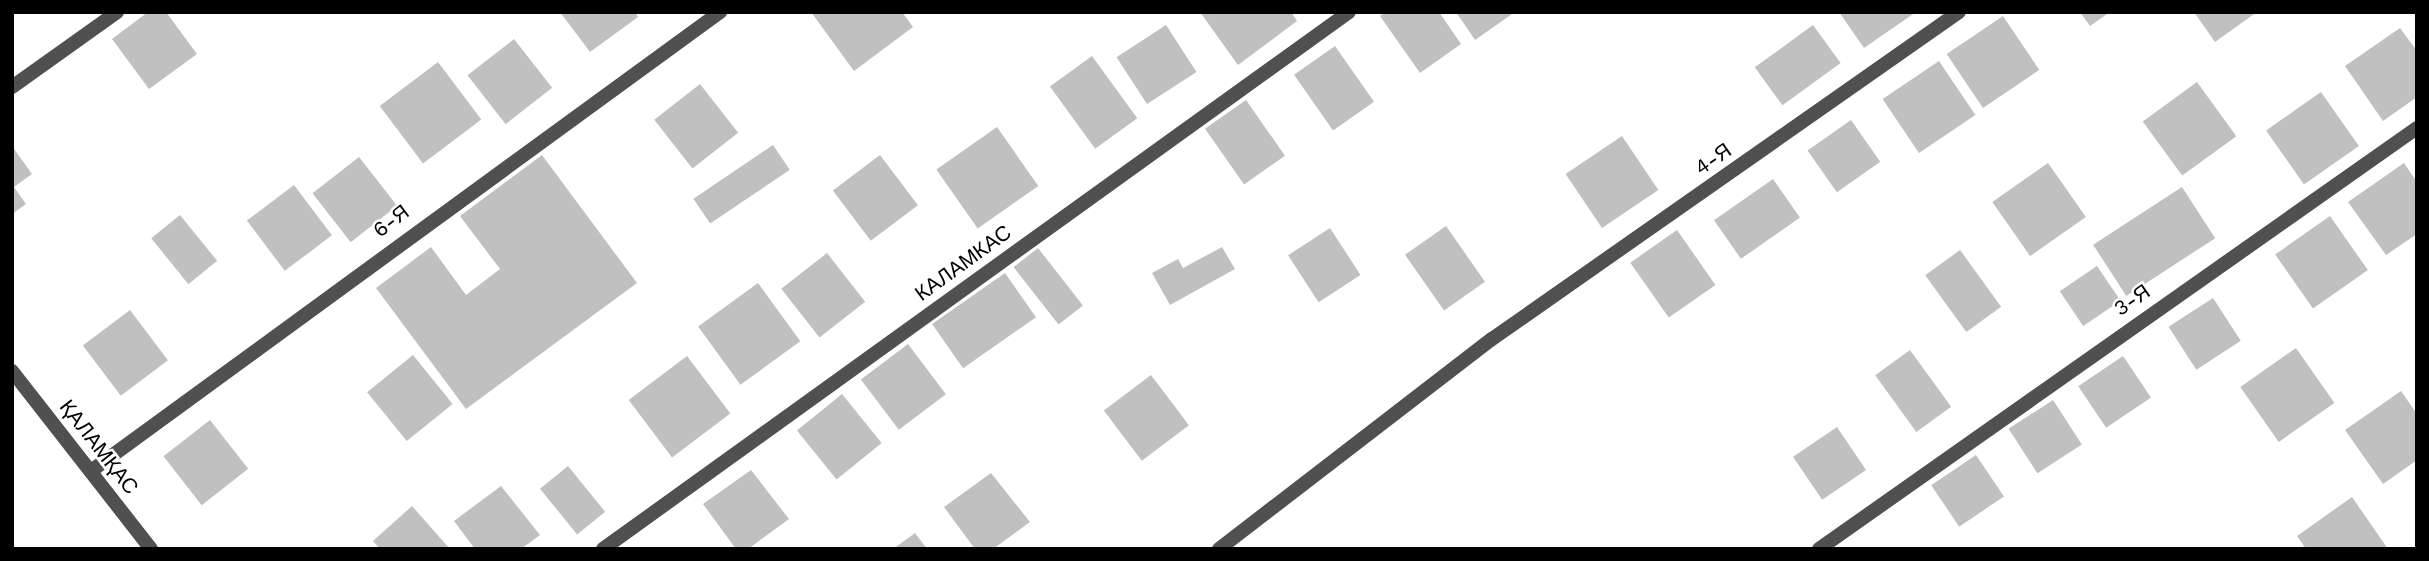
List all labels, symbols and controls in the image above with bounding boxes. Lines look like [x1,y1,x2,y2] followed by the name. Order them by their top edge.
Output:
[1690,138,1736,180] street label: 4-Я
[368,199,414,243] street label: 6-Я
[910,220,1016,306] street label: КАЛАМКАС
[2109,279,2155,321] street label: 3-Я
[54,395,144,499] street label: ҚАЛАМҚАС

